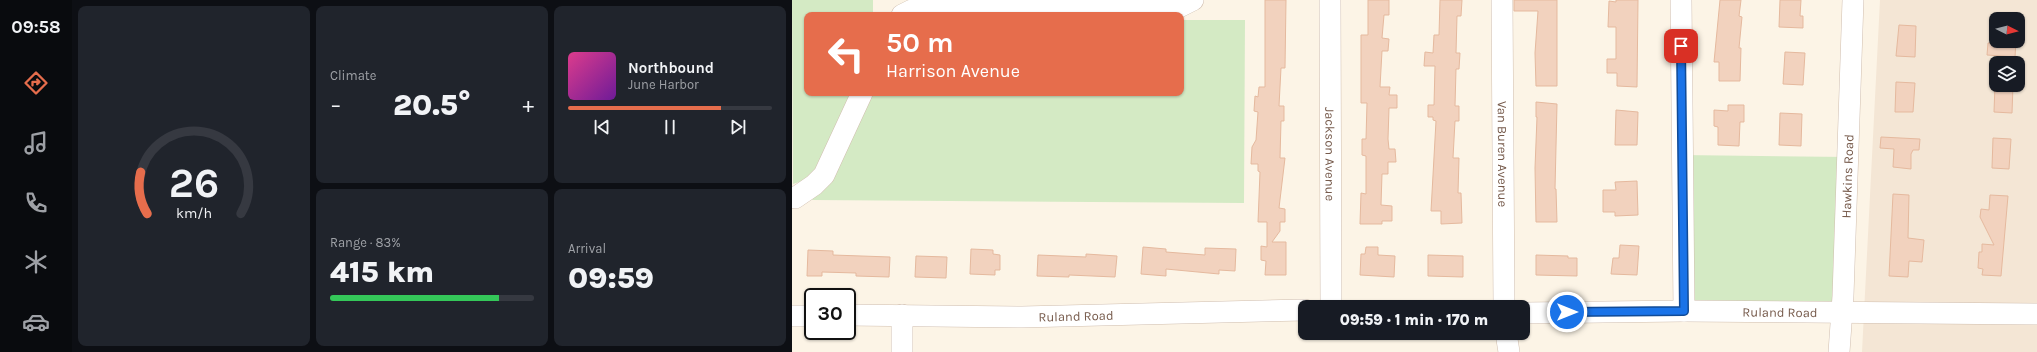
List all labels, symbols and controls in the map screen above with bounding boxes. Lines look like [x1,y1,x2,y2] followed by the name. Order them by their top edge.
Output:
[1989,12,2025,48] north arrow
[1989,12,2025,92] map controls
[11,16,61,38] text: 09:58
[886,26,954,59] text: 50 m
[820,28,872,80] icon: left
[1664,29,1698,63] pin
[1670,35,1692,57] icon: arrive
[1989,56,2025,92] button: layers
[628,59,714,77] text: Northbound
[886,60,1020,82] text: Harrison Avenue
[330,68,376,83] text: Climate
[22,69,50,97] icon: directions
[628,77,699,92] text: June Harbor
[393,87,471,123] text: 20.5°
[330,92,342,118] text: −
[522,92,534,118] text: +
[1495,101,1511,207] street label: Van Buren Avenue
[1323,107,1338,201] street label: Jackson Avenue
[591,116,613,138] icon: previous
[659,116,681,138] icon: pause
[727,116,749,138] icon: next
[22,129,50,157] icon: music
[1838,134,1856,219] street label: Hawkins Road
[169,159,219,207] text: 26
[22,189,50,217] icon: phone
[176,205,212,222] text: km/h
[330,235,401,250] text: Range · 83%
[568,241,606,256] text: Arrival
[22,248,50,276] icon: climate
[330,254,434,290] text: 415 km
[568,260,654,296] text: 09:59
[804,288,856,340] speed limit sign: 30
[1546,291,1588,333] position arrow
[1742,304,1818,320] street label: Ruland Road
[1038,307,1114,324] street label: Ruland Road
[22,308,50,336] icon: car
[1340,311,1488,329] text: 09:59 · 1 min · 170 m

